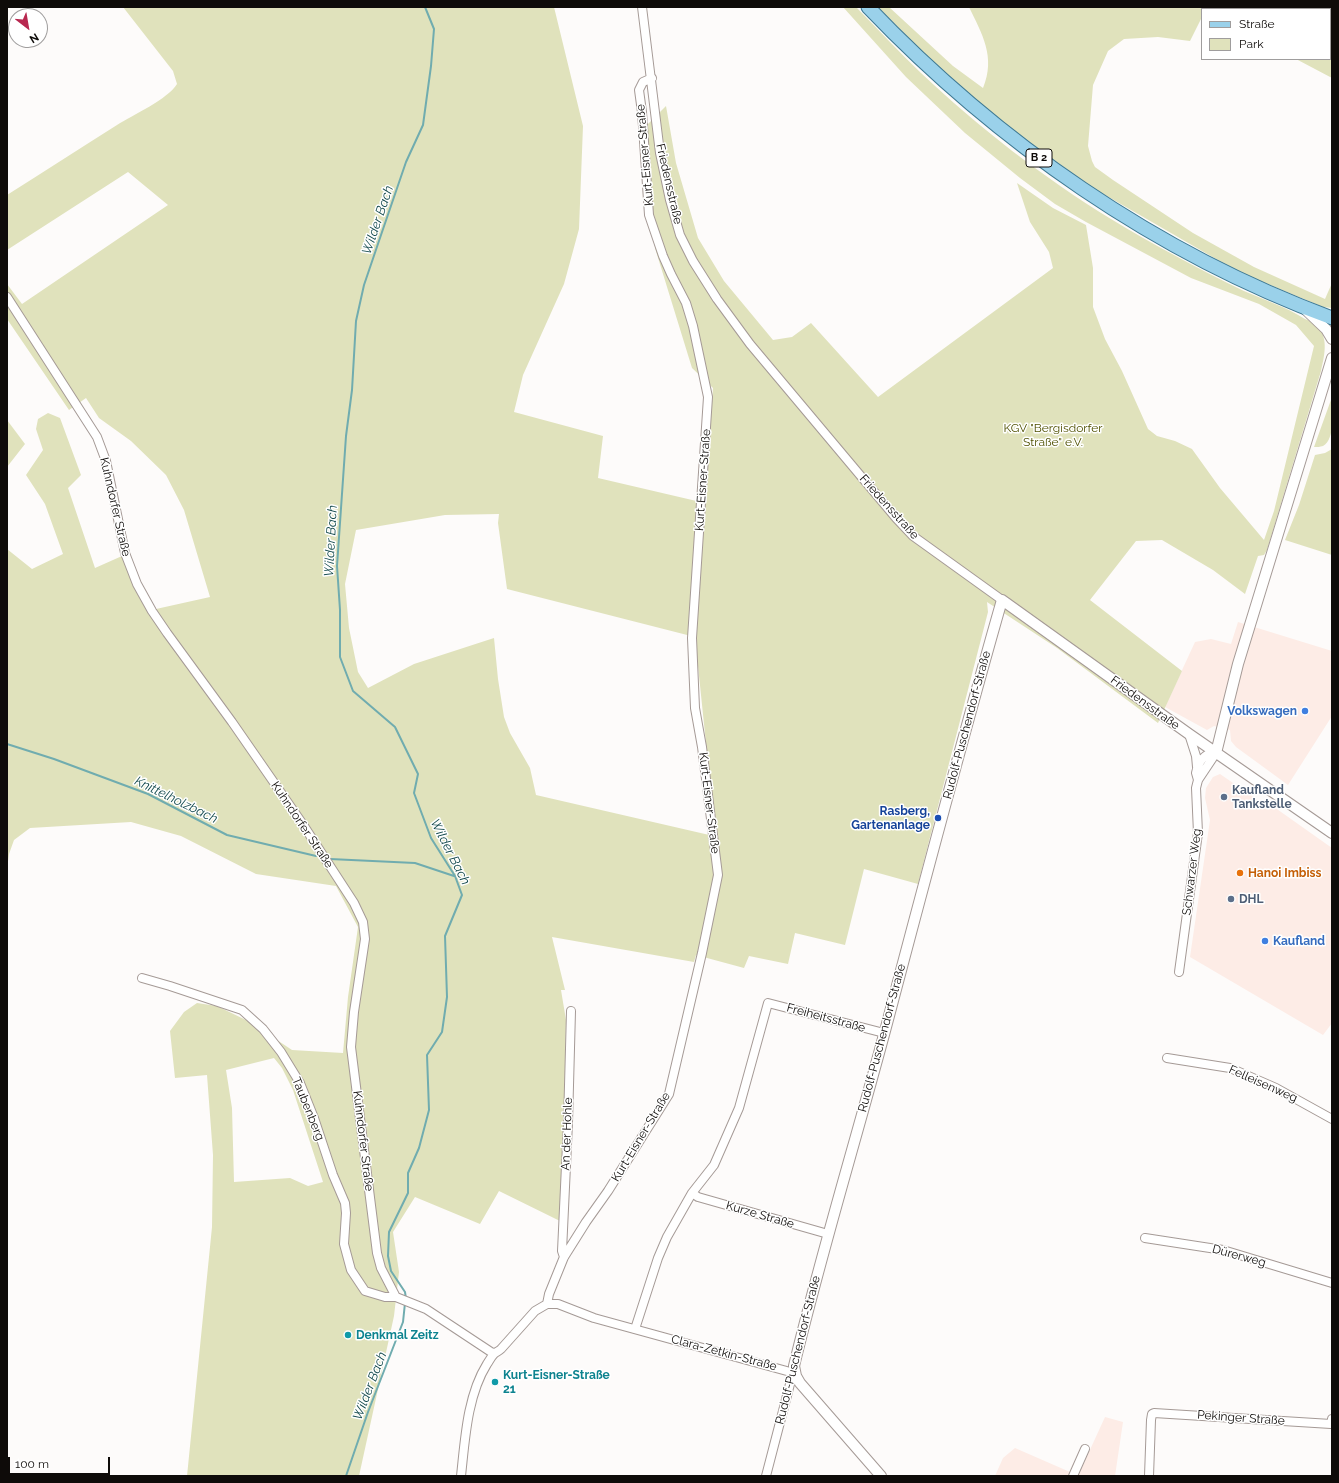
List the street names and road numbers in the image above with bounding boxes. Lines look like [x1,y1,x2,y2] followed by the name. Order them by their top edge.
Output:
[633,104,657,206] street label: Kurt-Eisner-Straße
[653,142,685,226] street label: Friedensstraße
[1026,149,1052,167] road number: B 2
[692,429,714,531] street label: Kurt-Eisner-Straße
[97,456,133,558] street label: Kuhndorfer Straße
[856,472,922,542] street label: Friedensstraße
[940,649,994,801] street label: Rudolf-Puschendorf-Straße
[1108,673,1182,733] street label: Friedensstraße
[696,751,722,855] street label: Kurt-Eisner-Straße
[268,779,336,871] street label: Kuhndorfer Straße
[1180,828,1204,916] street label: Schwarzer Weg
[855,962,909,1114] street label: Rudolf-Puschendorf-Straße
[785,1001,867,1035] street label: Freiheitsstraße
[1226,1062,1300,1106] street label: Felleisenweg
[289,1075,327,1143] street label: Taubenberg
[350,1090,376,1192] street label: Kuhndorfer Straße
[609,1090,673,1184] street label: Kurt-Eisner-Straße
[559,1097,575,1171] street label: An der Hohle
[724,1198,796,1232] street label: Kurze Straße
[1211,1242,1267,1270] street label: Dürerweg
[773,1274,823,1426] street label: Rudolf-Puschendorf-Straße
[670,1332,778,1374] street label: Clara-Zetkin-Straße
[1197,1408,1285,1428] street label: Pekinger Straße

